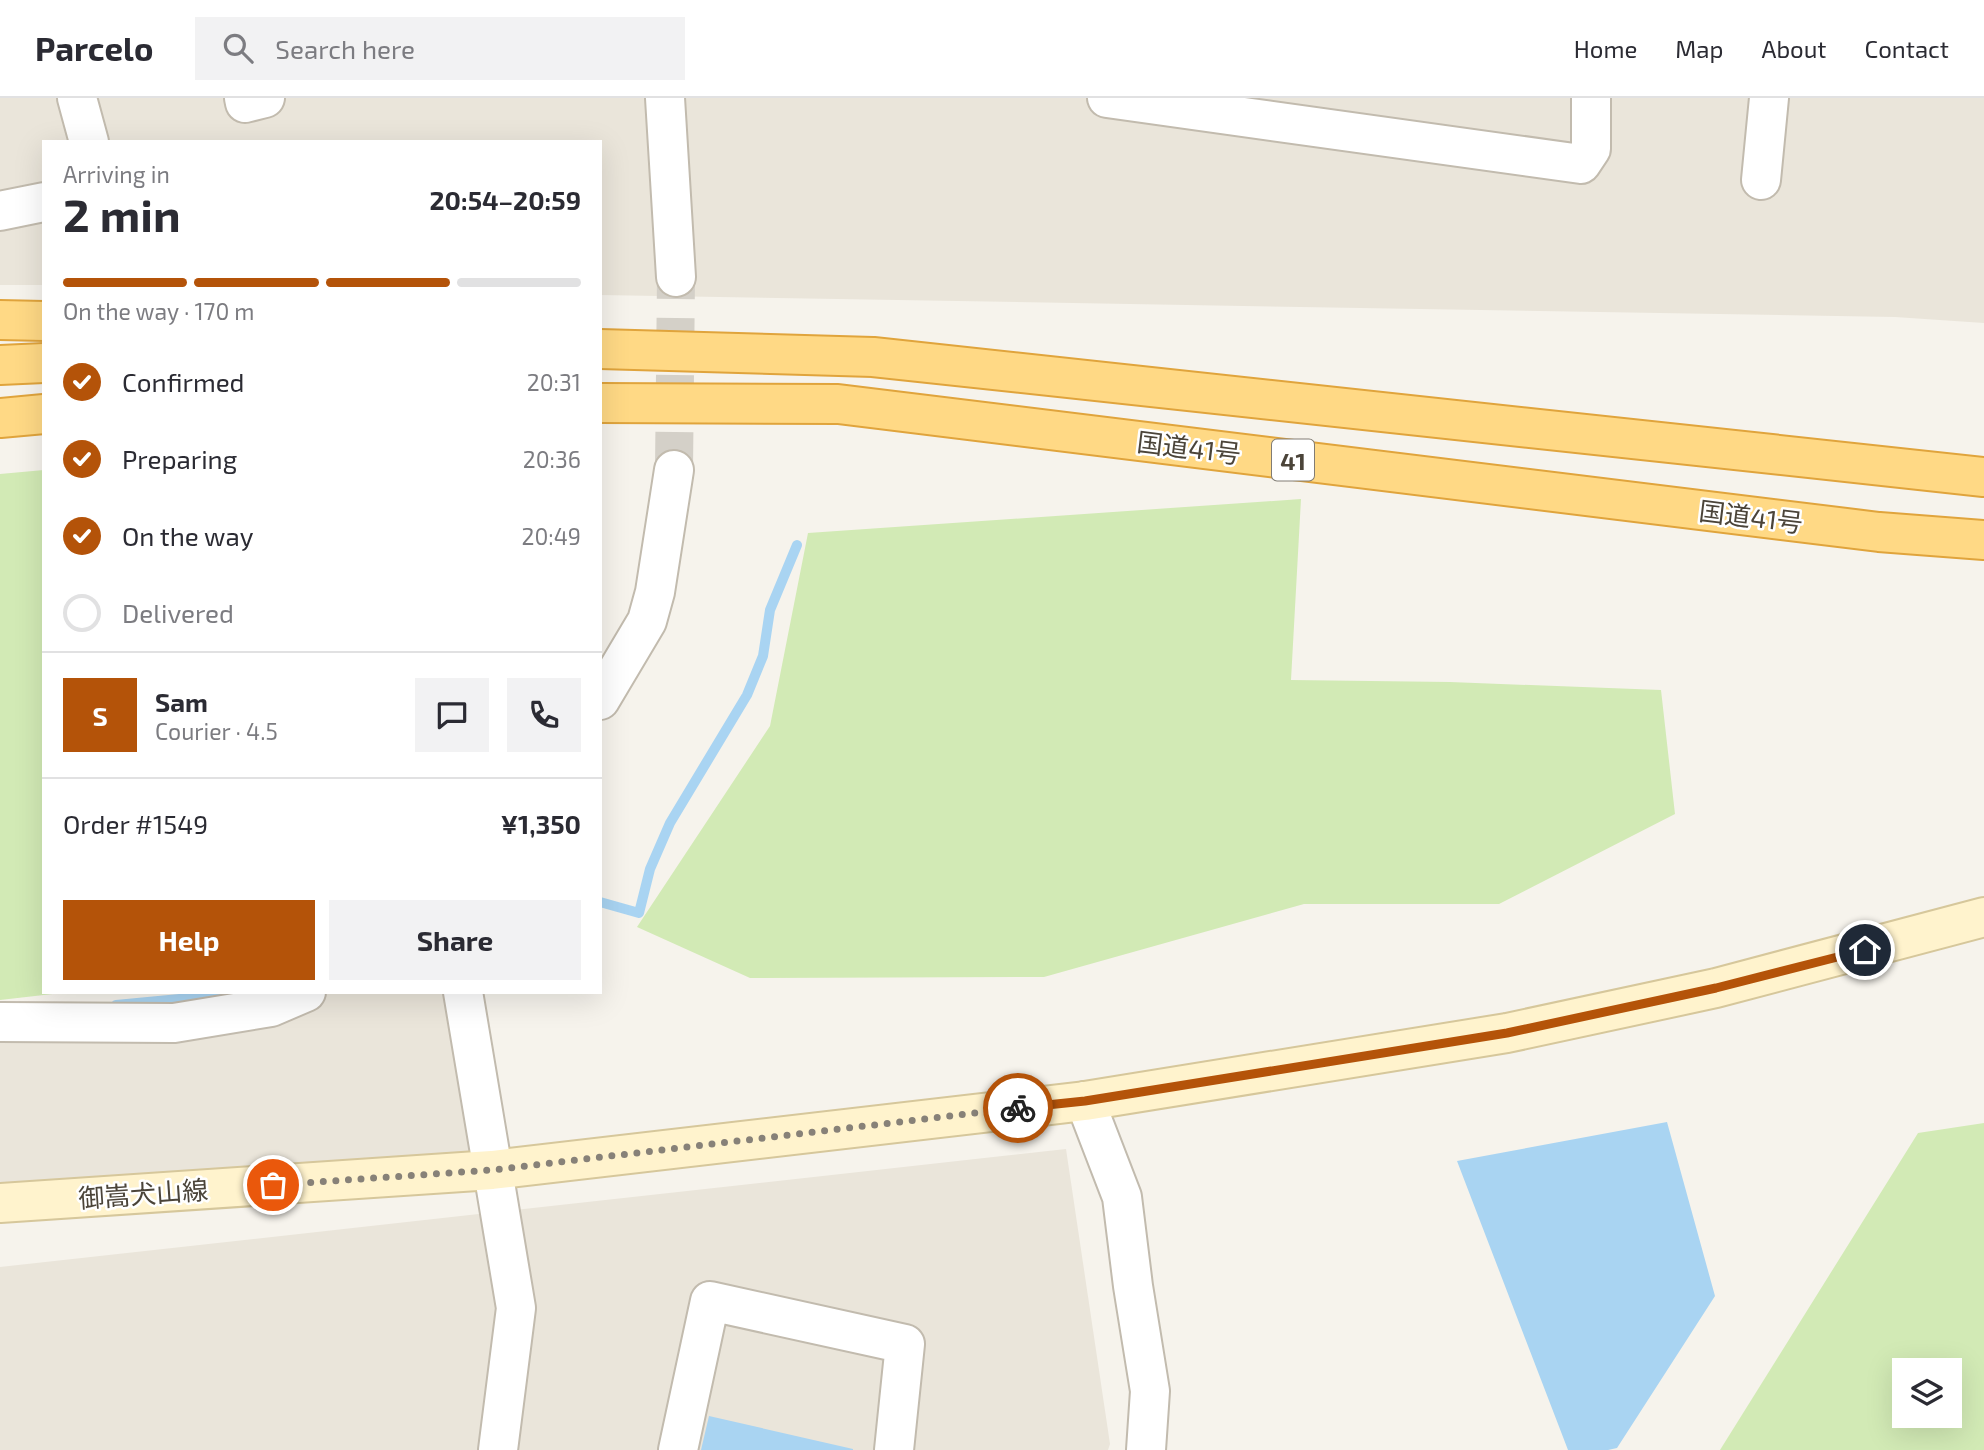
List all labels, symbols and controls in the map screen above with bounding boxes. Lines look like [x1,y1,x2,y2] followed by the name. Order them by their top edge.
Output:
[195,17,685,80] search box
[35,28,153,68] text: Parcelo
[219,29,257,67] icon: search
[275,33,415,64] text: Search here
[1574,34,1637,63] text: Home
[1675,34,1723,63] text: Map
[1761,34,1827,63] text: About
[1865,34,1949,63] text: Contact
[63,160,170,188] text: Arriving in
[429,184,581,215] text: 20:54–20:59
[63,186,181,241] text: 2 min
[63,297,255,325] text: On the way · 170 m
[63,363,101,401] icon: check
[122,366,245,397] text: Confirmed
[527,368,581,396] text: 20:31
[1135,425,1243,469] street label: 国道41号
[63,440,101,478] icon: check
[1272,440,1314,480] road number: 41
[122,443,237,474] text: Preparing
[523,445,581,473] text: 20:36
[1697,494,1805,538] street label: 国道41号
[63,517,101,555] icon: check
[122,520,253,551] text: On the way
[521,522,581,550] text: 20:49
[122,597,234,628] text: Delivered
[415,678,489,752] button: chat
[507,678,581,752] button: phone
[155,686,208,717] text: Sam
[92,700,108,731] text: S
[155,717,278,745] text: Courier · 4.5
[63,808,208,839] text: Order #1549
[501,808,581,839] text: ¥1,350
[63,900,315,980] button: Help
[329,900,581,980] button: Share
[1835,920,1895,980] pin
[1846,931,1884,969] icon: home
[983,1073,1053,1143] courier
[999,1089,1037,1127] icon: bike
[243,1155,303,1215] pin
[254,1166,292,1204] icon: bag
[77,1173,209,1213] street label: 御嵩犬山線
[1892,1358,1962,1428] map controls
[1892,1358,1962,1428] button: layers

